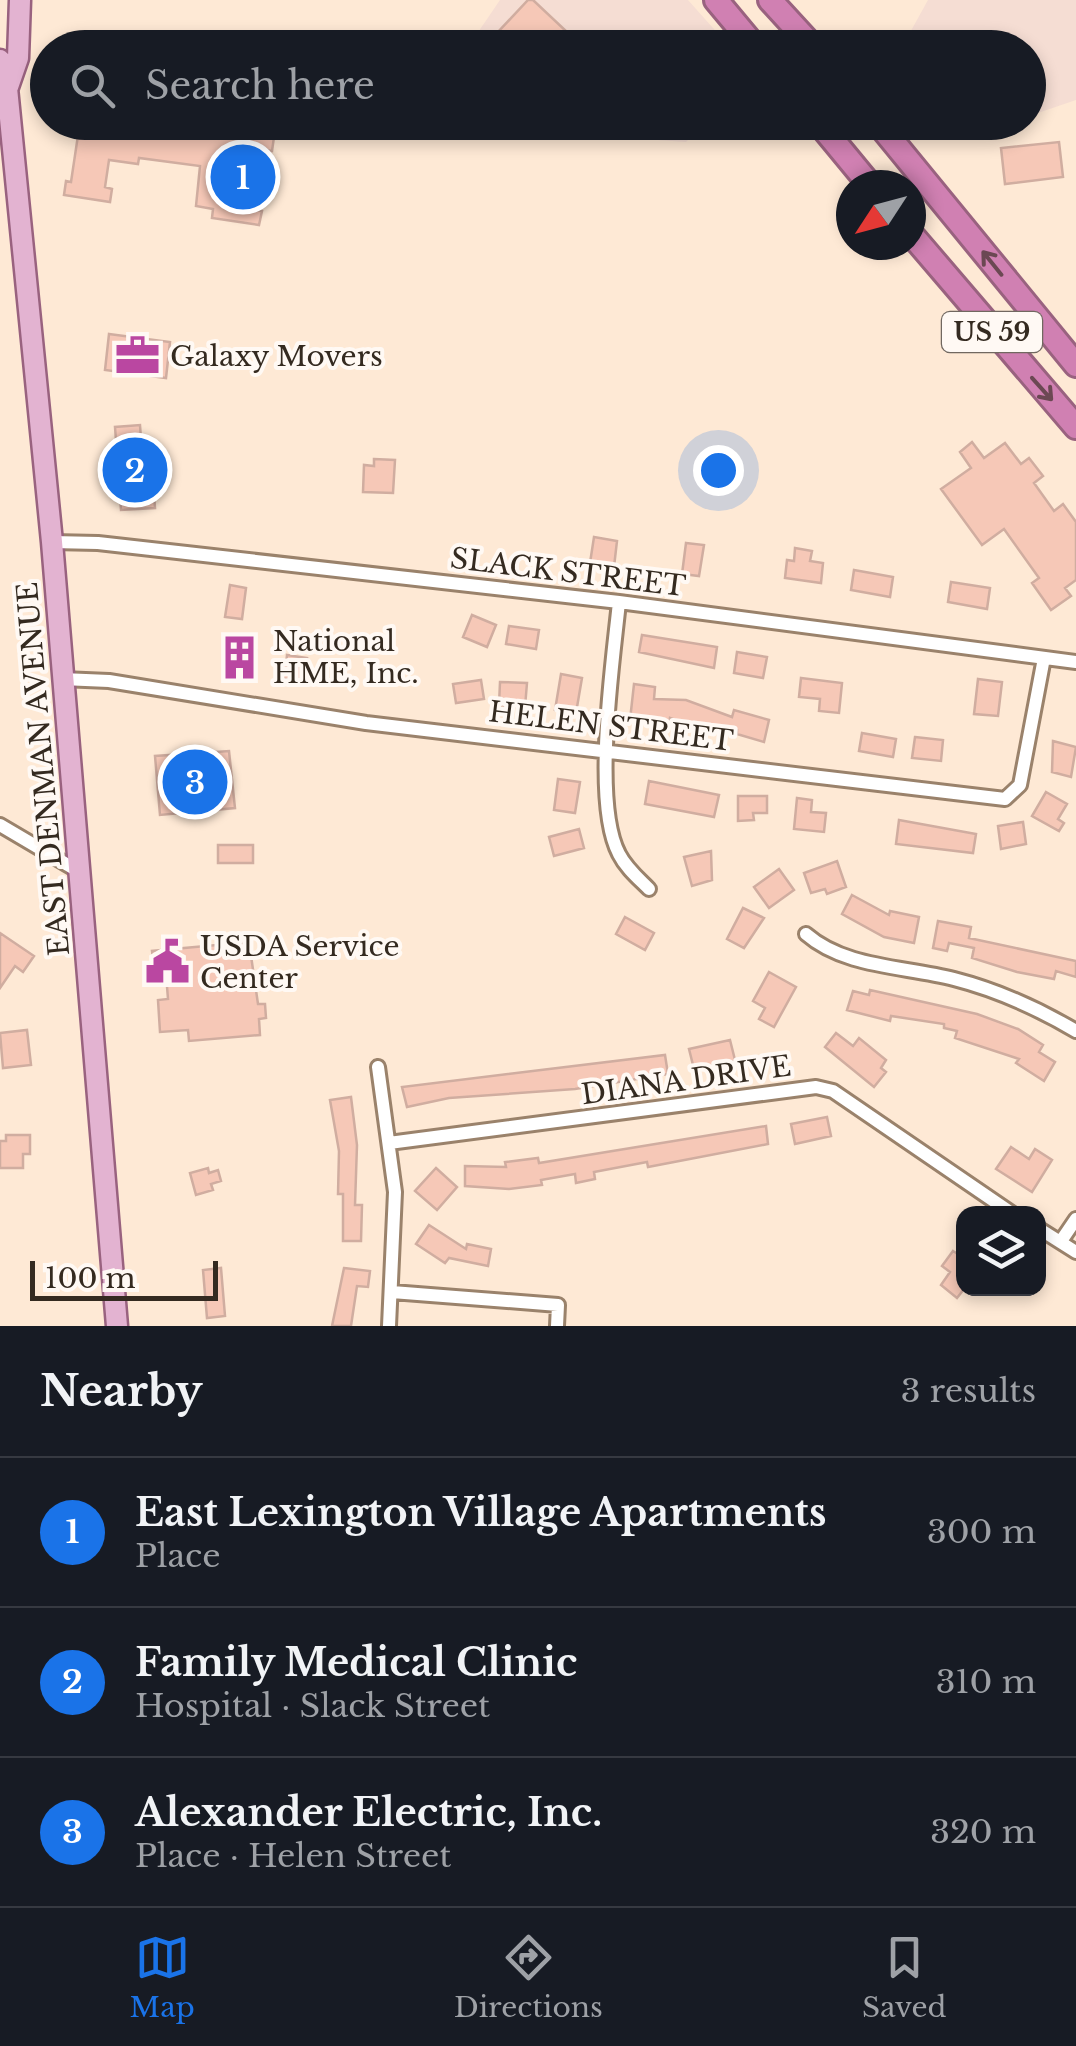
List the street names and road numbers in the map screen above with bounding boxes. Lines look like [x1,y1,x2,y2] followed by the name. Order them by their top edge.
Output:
[942,312,1042,352] road number: US 59
[448,541,688,604] street label: SLACK STREET
[10,581,77,957] street label: EAST DENMAN AVENUE
[487,694,736,759] street label: HELEN STREET
[579,1048,793,1113] street label: DIANA DRIVE

